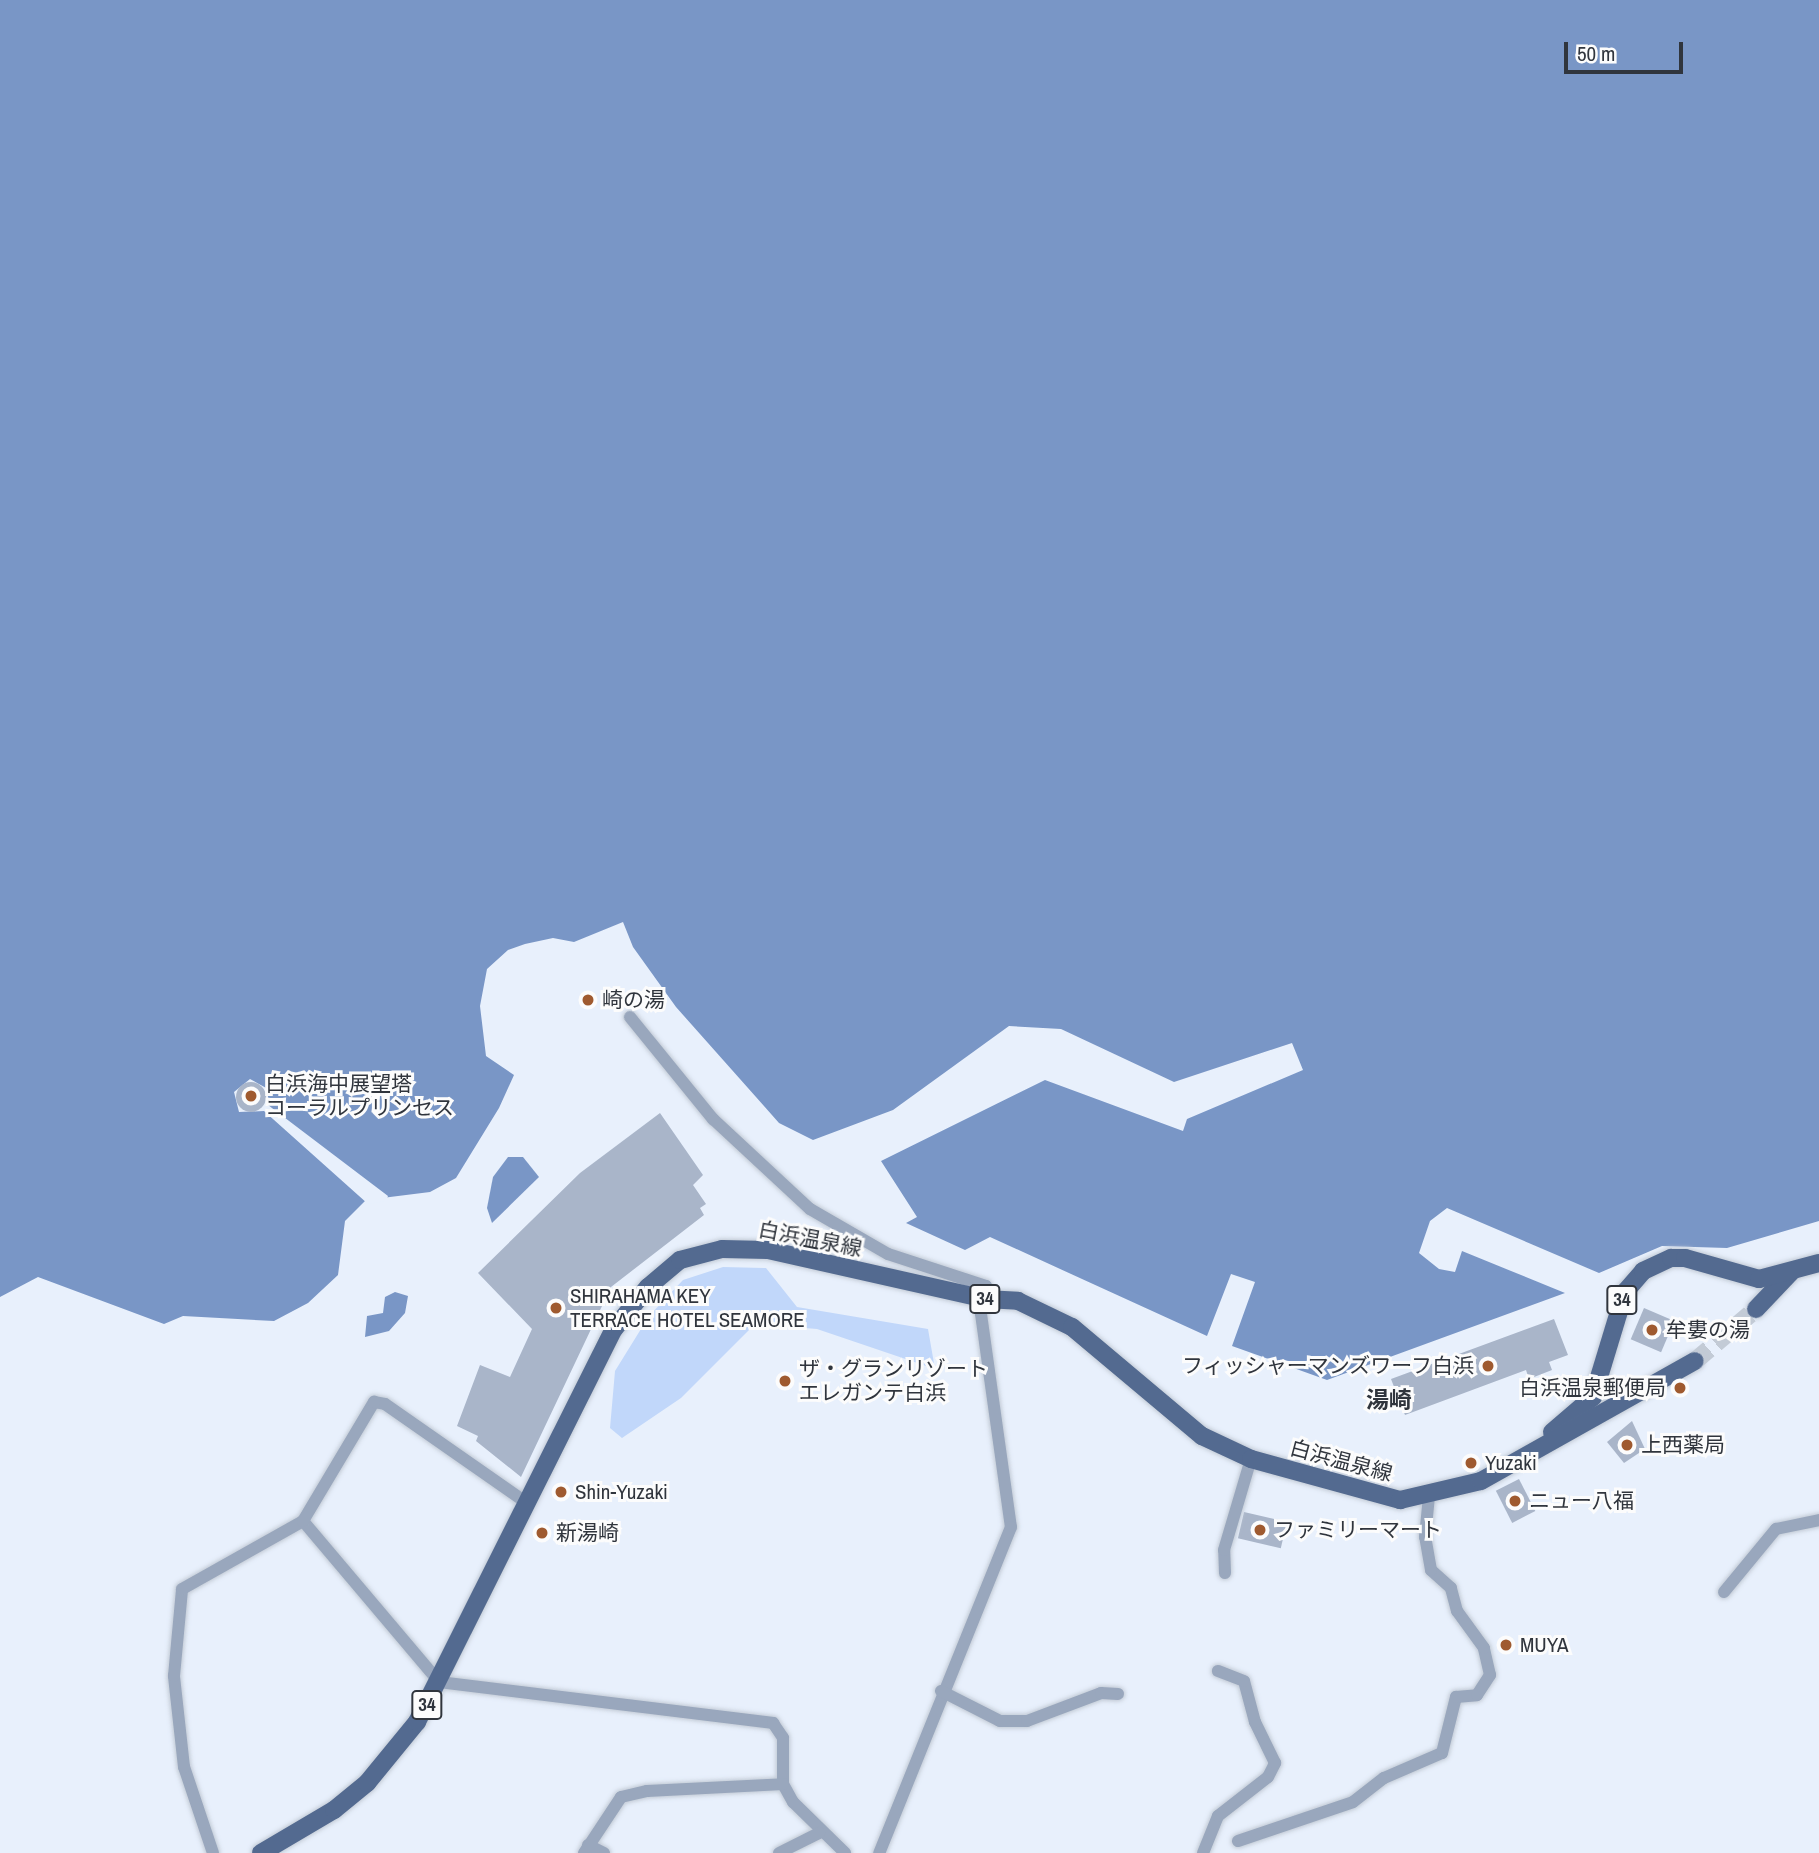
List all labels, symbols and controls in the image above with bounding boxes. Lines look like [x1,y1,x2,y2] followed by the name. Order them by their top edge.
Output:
[1567,28,1686,72] scale bar
[1577,39,1615,68] text: 50 m
[602,987,665,1013] place label: 崎の湯
[580,992,596,1008] marker: 崎の湯
[265,1071,454,1121] place label: 白浜海中展望塔 コーラルプリンセス
[243,1088,259,1104] marker: 白浜海中展望塔 コーラルプリンセス
[756,1217,864,1261] street label: 白浜温泉線
[570,1283,805,1333] place label: SHIRAHAMA KEY TERRACE HOTEL SEAMORE
[969,1284,1001,1315] road number: 34
[1606,1284,1638,1316] road number: 34
[548,1300,564,1316] marker: SHIRAHAMA KEY TERRACE HOTEL SEAMORE
[1666,1317,1750,1343] place label: 牟婁の湯
[1644,1322,1660,1338] marker: 牟婁の湯
[1180,1353,1474,1379] place label: フィッシャーマンズワーフ白浜
[799,1356,988,1406] place label: ザ・グランリゾート エレガンテ白浜
[1480,1358,1496,1374] marker: フィッシャーマンズワーフ白浜
[777,1373,793,1389] marker: ザ・グランリゾート エレガンテ白浜
[1519,1375,1666,1401] place label: 白浜温泉郵便局
[1672,1380,1688,1396] marker: 白浜温泉郵便局
[1366,1386,1412,1414] district label: 湯崎
[1641,1432,1725,1458] place label: 上西薬局
[1287,1435,1395,1487] street label: 白浜温泉線
[1619,1437,1635,1453] marker: 上西薬局
[1485,1450,1537,1476] place label: Yuzaki
[1463,1455,1479,1471] marker: Yuzaki
[575,1479,668,1505] place label: Shin-Yuzaki
[553,1484,569,1500] marker: Shin-Yuzaki
[1529,1488,1634,1514] place label: ニュー八福
[1507,1493,1523,1509] marker: ニュー八福
[1274,1517,1442,1543] place label: ファミリーマート
[556,1520,619,1546] place label: 新湯崎
[1252,1522,1268,1538] marker: ファミリーマート
[534,1525,550,1541] marker: 新湯崎
[1520,1632,1568,1658] place label: MUYA
[1498,1637,1514,1653] marker: MUYA
[411,1690,443,1721] road number: 34

